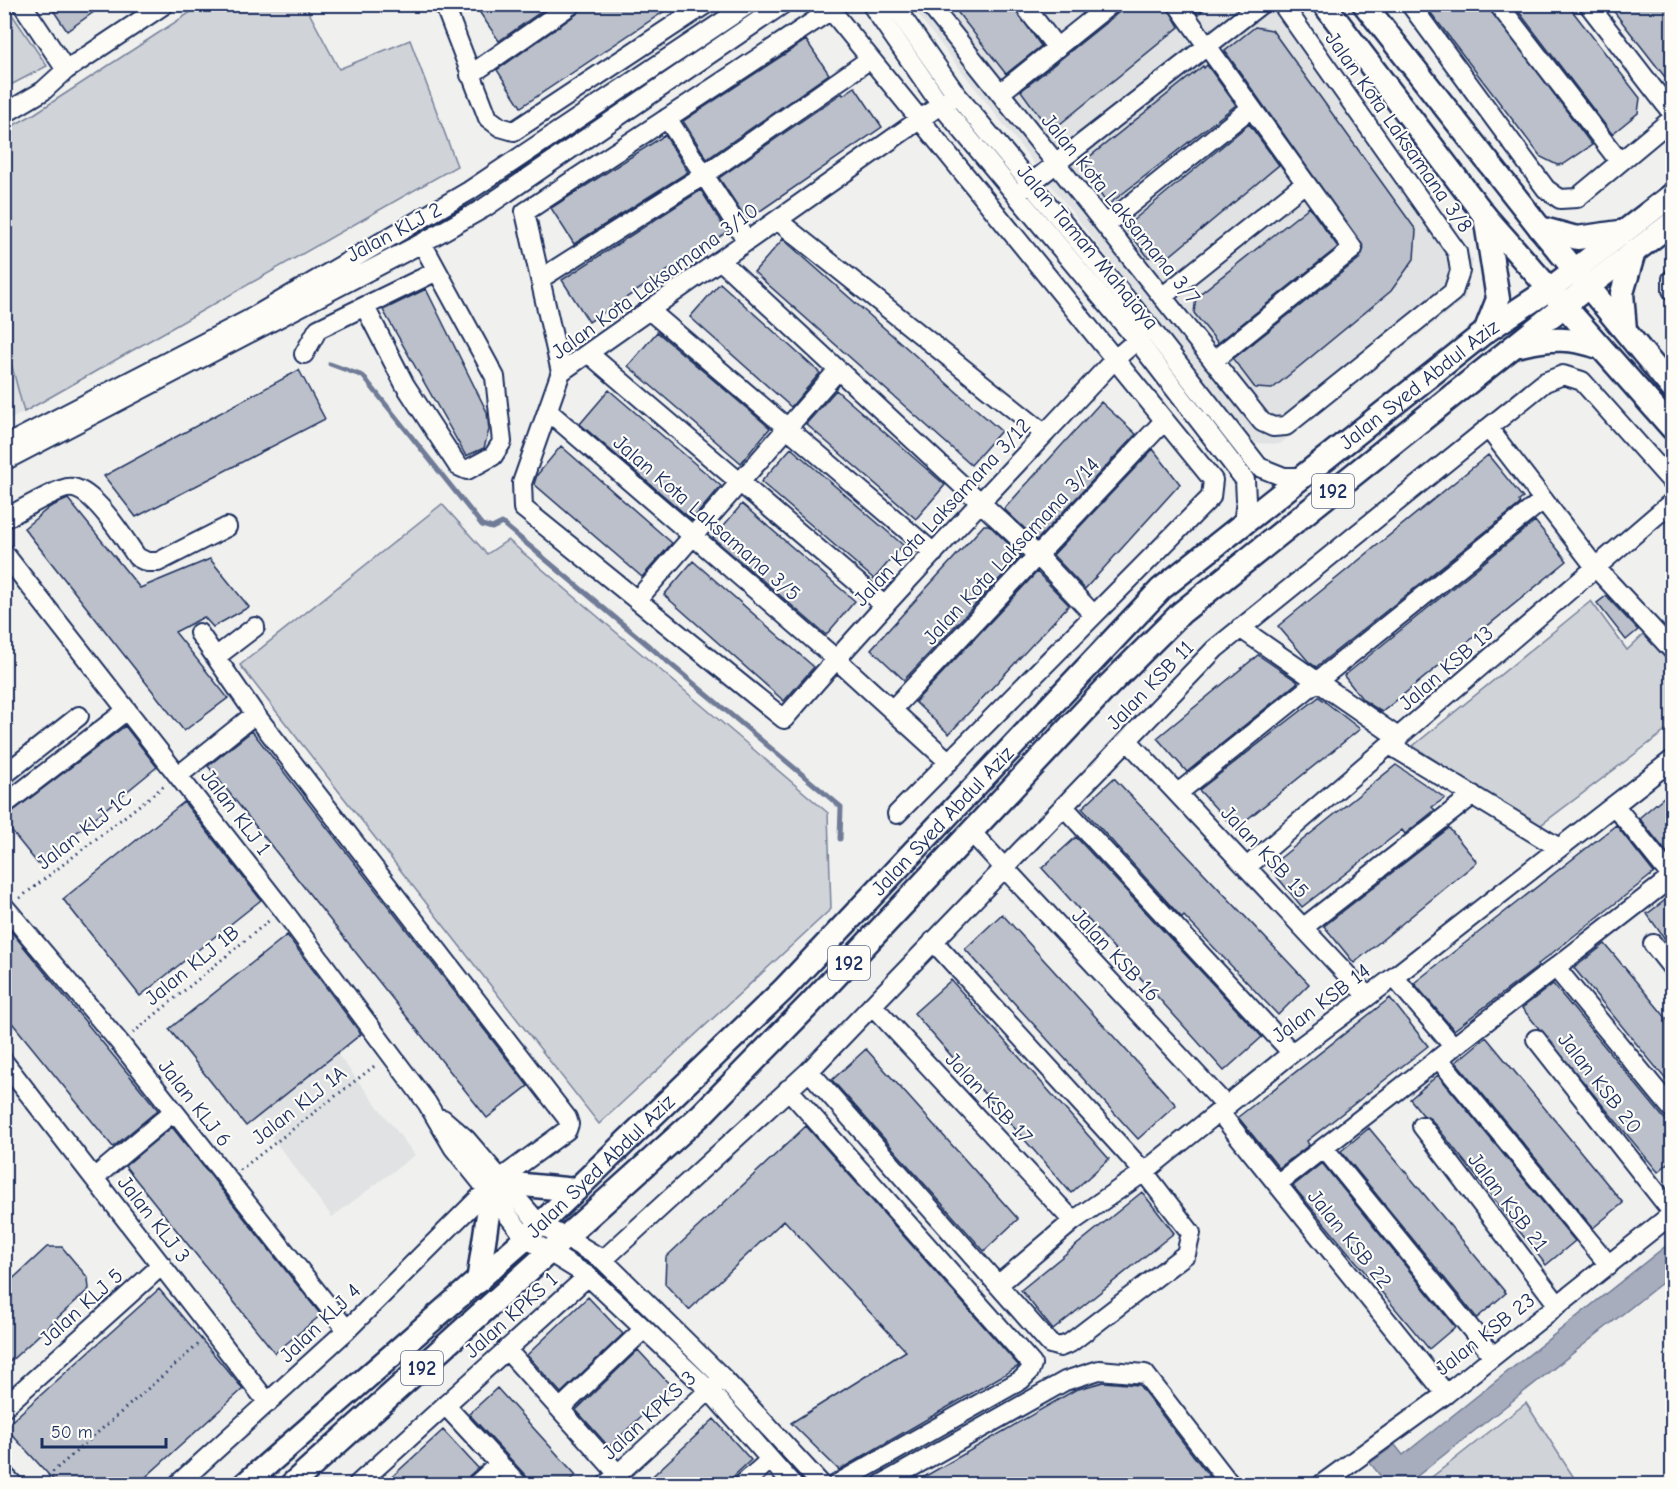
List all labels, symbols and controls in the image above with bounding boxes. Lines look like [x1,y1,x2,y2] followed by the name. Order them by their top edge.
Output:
[1321,27,1477,237] street label: Jalan Kota Laksamana 3/8
[1037,109,1205,309] street label: Jalan Kota Laksamana 3/7
[1012,160,1164,334] street label: Jalan Taman Mahajaya
[343,197,445,267] street label: Jalan KLJ 2
[547,198,763,364] street label: Jalan Kota Laksamana 3/10
[1335,314,1503,455] street label: Jalan Syed Abdul Aziz
[849,413,1035,611] street label: Jalan Kota Laksamana 3/12
[609,430,805,606] street label: Jalan Kota Laksamana 3/5
[918,453,1104,649] street label: Jalan Kota Laksamana 3/14
[1312,474,1354,508] road number: 192
[1394,621,1498,715] street label: Jalan KSB 13
[1102,635,1198,735] street label: Jalan KSB 11
[866,741,1018,900] street label: Jalan Syed Abdul Aziz
[196,764,276,860] street label: Jalan KLJ 1
[32,785,136,875] street label: Jalan KLJ 1C
[1216,801,1314,903] street label: Jalan KSB 15
[1067,904,1165,1006] street label: Jalan KSB 16
[140,920,244,1010] street label: Jalan KLJ 1B
[828,946,870,980] road number: 192
[1267,958,1375,1048] street label: Jalan KSB 14
[1553,1028,1647,1138] street label: Jalan KSB 20
[941,1047,1037,1149] street label: Jalan KSB 17
[153,1055,237,1151] street label: Jalan KLJ 6
[247,1061,351,1149] street label: Jalan KLJ 1A
[522,1089,679,1243] street label: Jalan Syed Abdul Aziz
[1463,1148,1553,1256] street label: Jalan KSB 21
[113,1171,195,1267] street label: Jalan KLJ 3
[1303,1185,1397,1293] street label: Jalan KSB 22
[34,1263,128,1351] street label: Jalan KLJ 5
[460,1267,562,1363] street label: Jalan KPKS 1
[275,1279,365,1367] street label: Jalan KLJ 4
[1431,1288,1539,1380] street label: Jalan KSB 23
[401,1351,443,1385] road number: 192
[597,1366,701,1464] street label: Jalan KPKS 3
[42,1411,166,1449] scale bar
[51,1422,93,1443] text: 50 m

